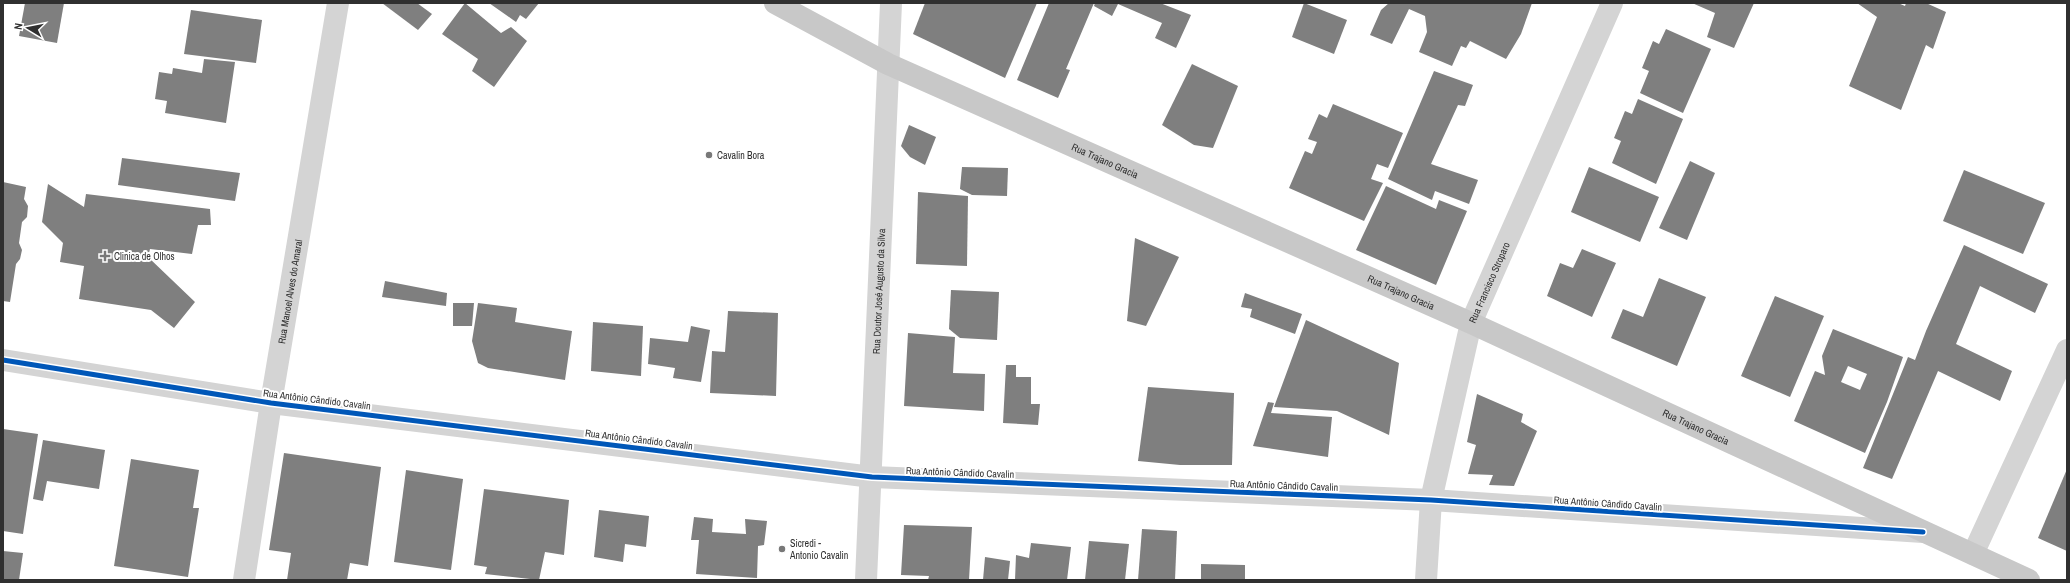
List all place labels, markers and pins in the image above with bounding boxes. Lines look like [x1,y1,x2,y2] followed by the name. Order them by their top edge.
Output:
[717,149,765,162] place label: Cavalin Bora
[704,150,714,160] marker: Cavalin Bora
[99,250,111,262] marker: Clinica de Olhos
[114,250,175,263] place label: Clinica de Olhos
[789,537,848,562] place label: Sicredi - Antonio Cavalin
[777,544,787,554] marker: Sicredi - Antonio Cavalin

